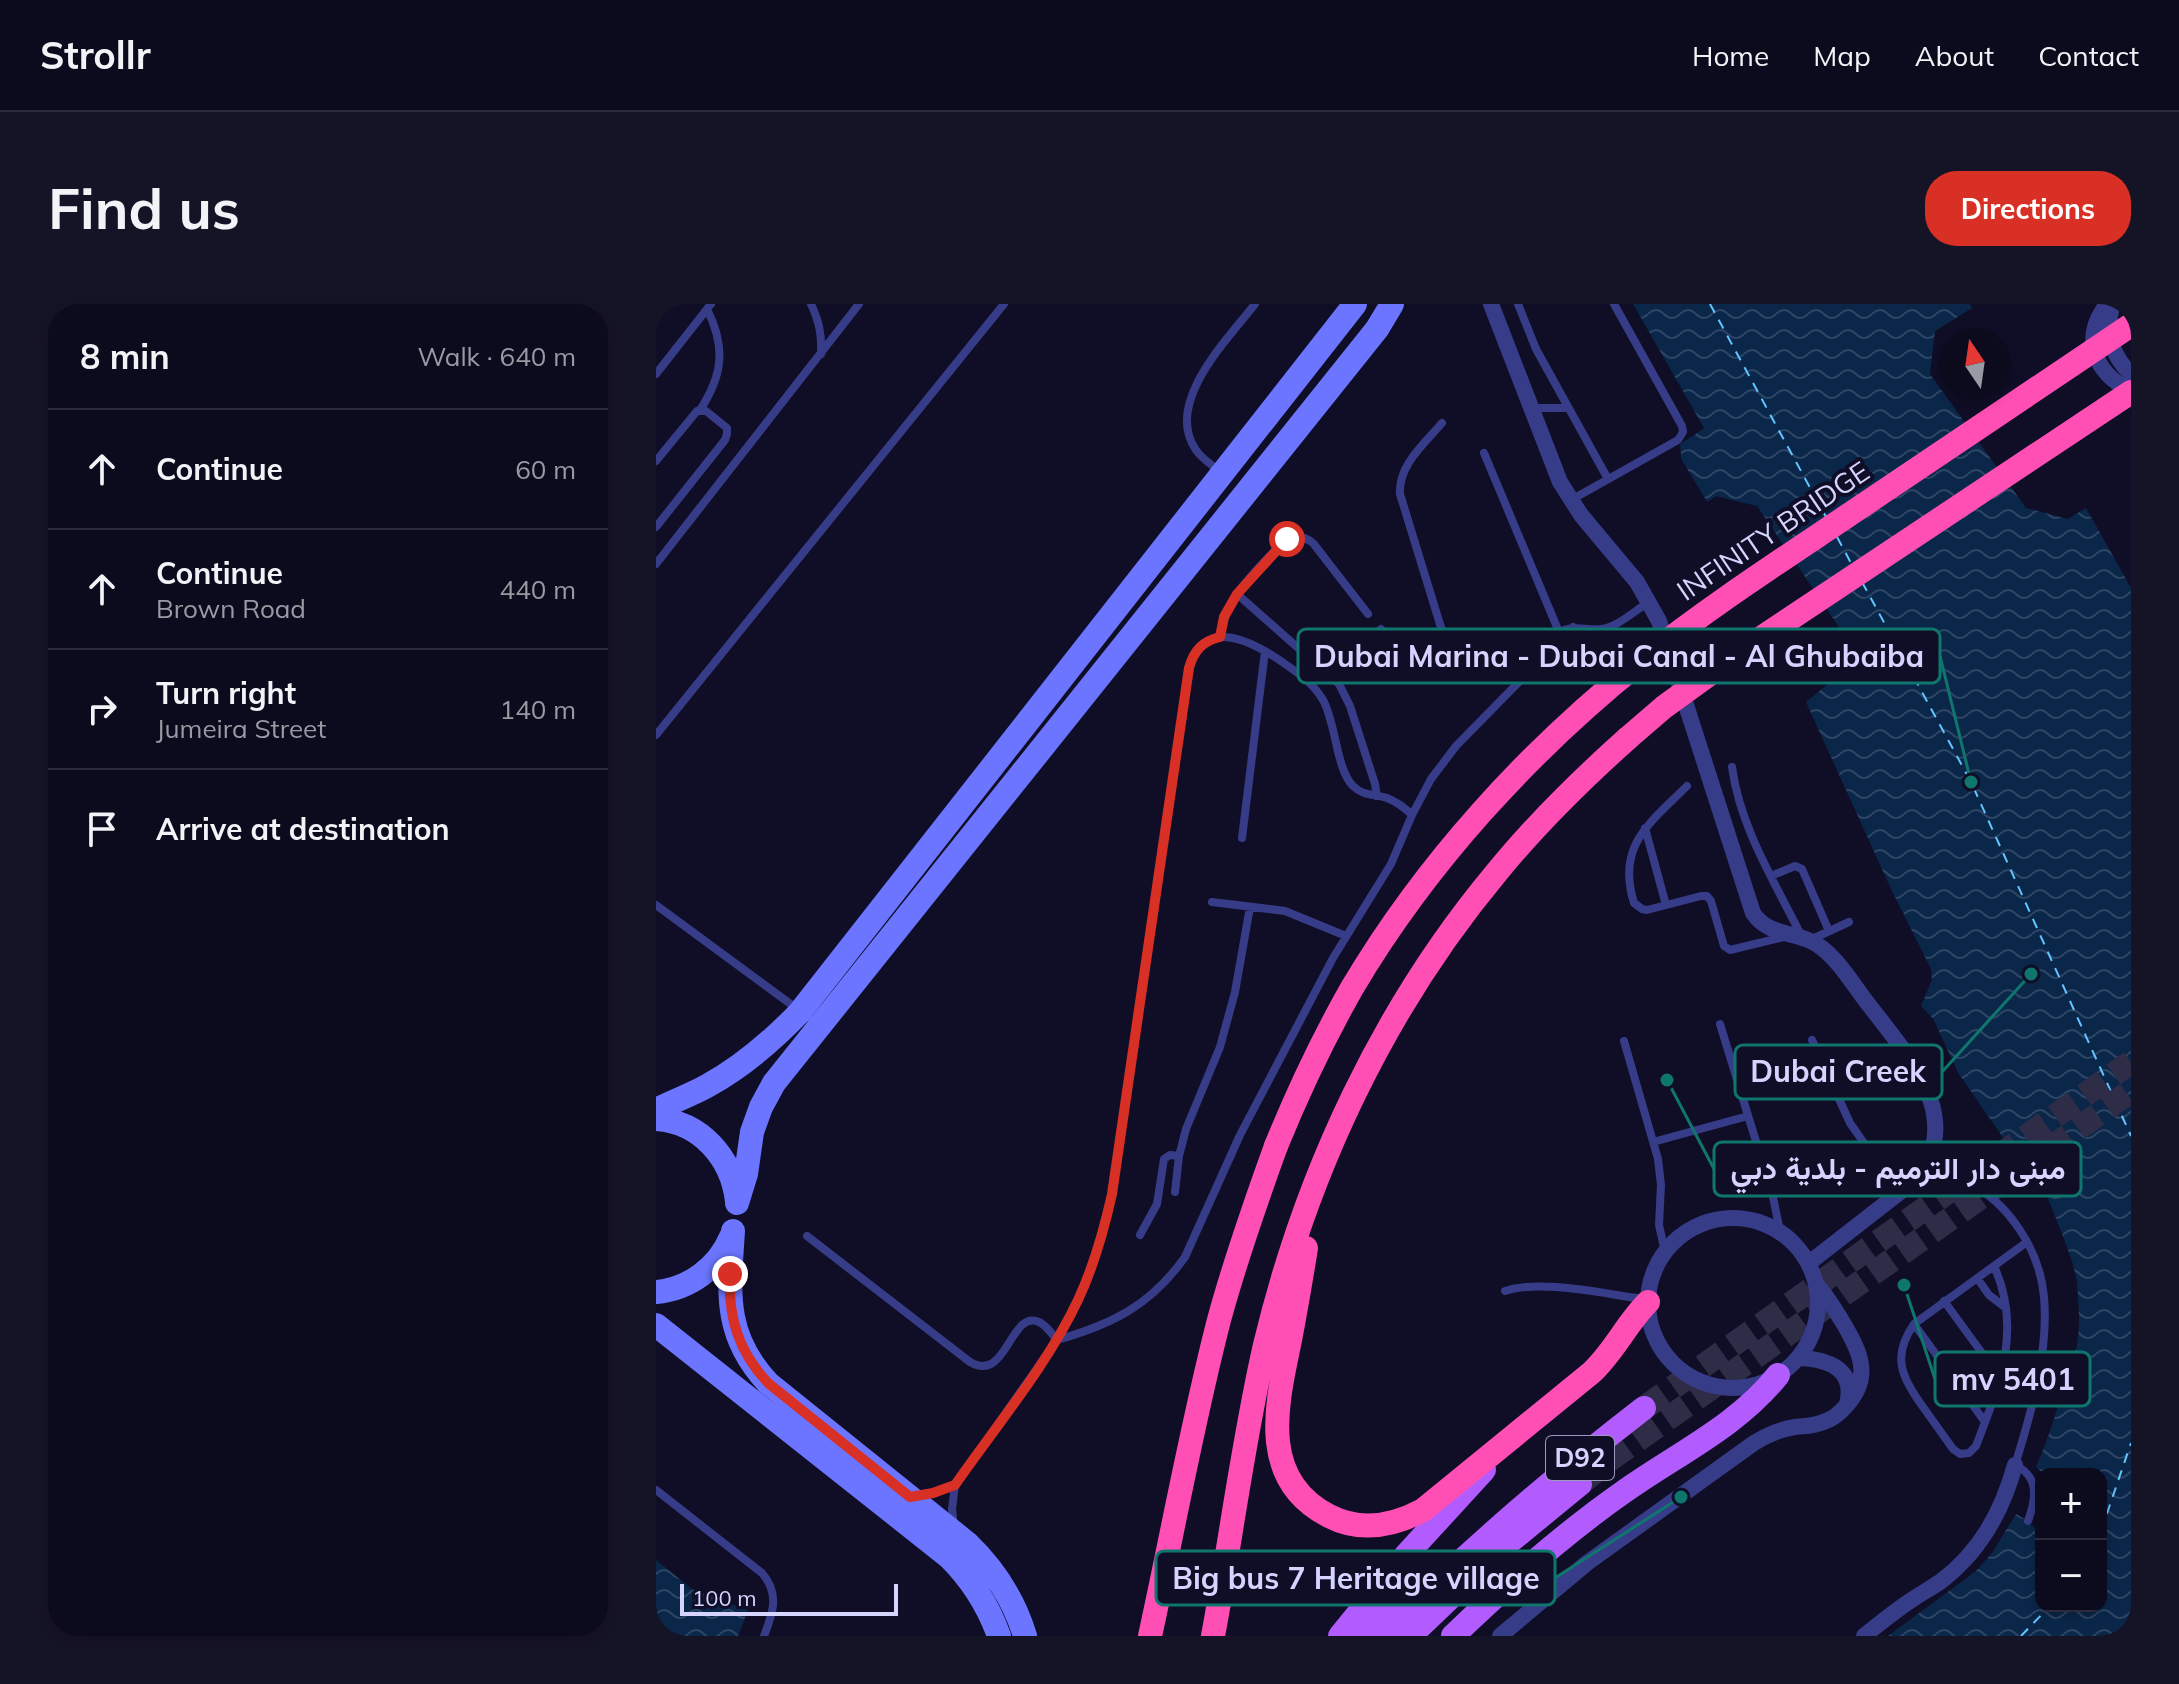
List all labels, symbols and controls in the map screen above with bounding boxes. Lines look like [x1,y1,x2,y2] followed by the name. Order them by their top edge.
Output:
[40,31,151,79] text: Strollr
[1692,38,1769,73] text: Home
[1813,38,1871,73] text: Map
[1915,38,1994,73] text: About
[2038,38,2139,73] text: Contact
[1925,171,2131,246] button: Directions
[48,173,240,243] text: Find us
[1939,328,2011,400] north arrow
[80,335,170,378] text: 8 min
[417,340,576,373] text: Walk · 640 m
[80,447,124,491] icon: ahead
[156,450,283,488] text: Continue
[515,453,576,486] text: 60 m
[1670,453,1875,608] street label: INFINITY BRIDGE
[1269,521,1305,557] route start
[156,554,283,592] text: Continue
[80,567,124,611] icon: ahead
[500,573,576,606] text: 440 m
[156,592,306,625] text: Brown Road
[1298,629,1940,683] callout: Dubai Marina - Dubai Canal - Al Ghubaiba
[1314,637,1924,675] text: Dubai Marina - Dubai Canal - Al Ghubaiba
[156,674,296,712] text: Turn right
[80,687,124,731] icon: right
[500,693,576,726] text: 140 m
[156,712,326,745] text: Jumeira Street
[80,807,124,851] icon: arrive
[156,810,450,848] text: Arrive at destination
[1735,1045,1942,1099] callout: Dubai Creek
[1750,1052,1927,1090] text: Dubai Creek
[1714,1142,2081,1196] callout: مبنى دار الترميم - بلدية دبي
[1730,1149,2066,1194] text: مبنى دار الترميم - بلدية دبي
[712,1256,748,1292] route end
[1935,1352,2090,1406] callout: mv 5401
[1951,1360,2075,1398] text: mv 5401
[1546,1436,1614,1480] road number: D92
[2035,1468,2107,1612] map controls
[2035,1468,2107,1540] button: +
[2035,1540,2107,1612] button: −
[1156,1551,1555,1605] callout: Big bus 7 Heritage village
[1172,1559,1540,1597] text: Big bus 7 Heritage village
[680,1580,898,1616] scale bar
[692,1584,757,1612] text: 100 m

